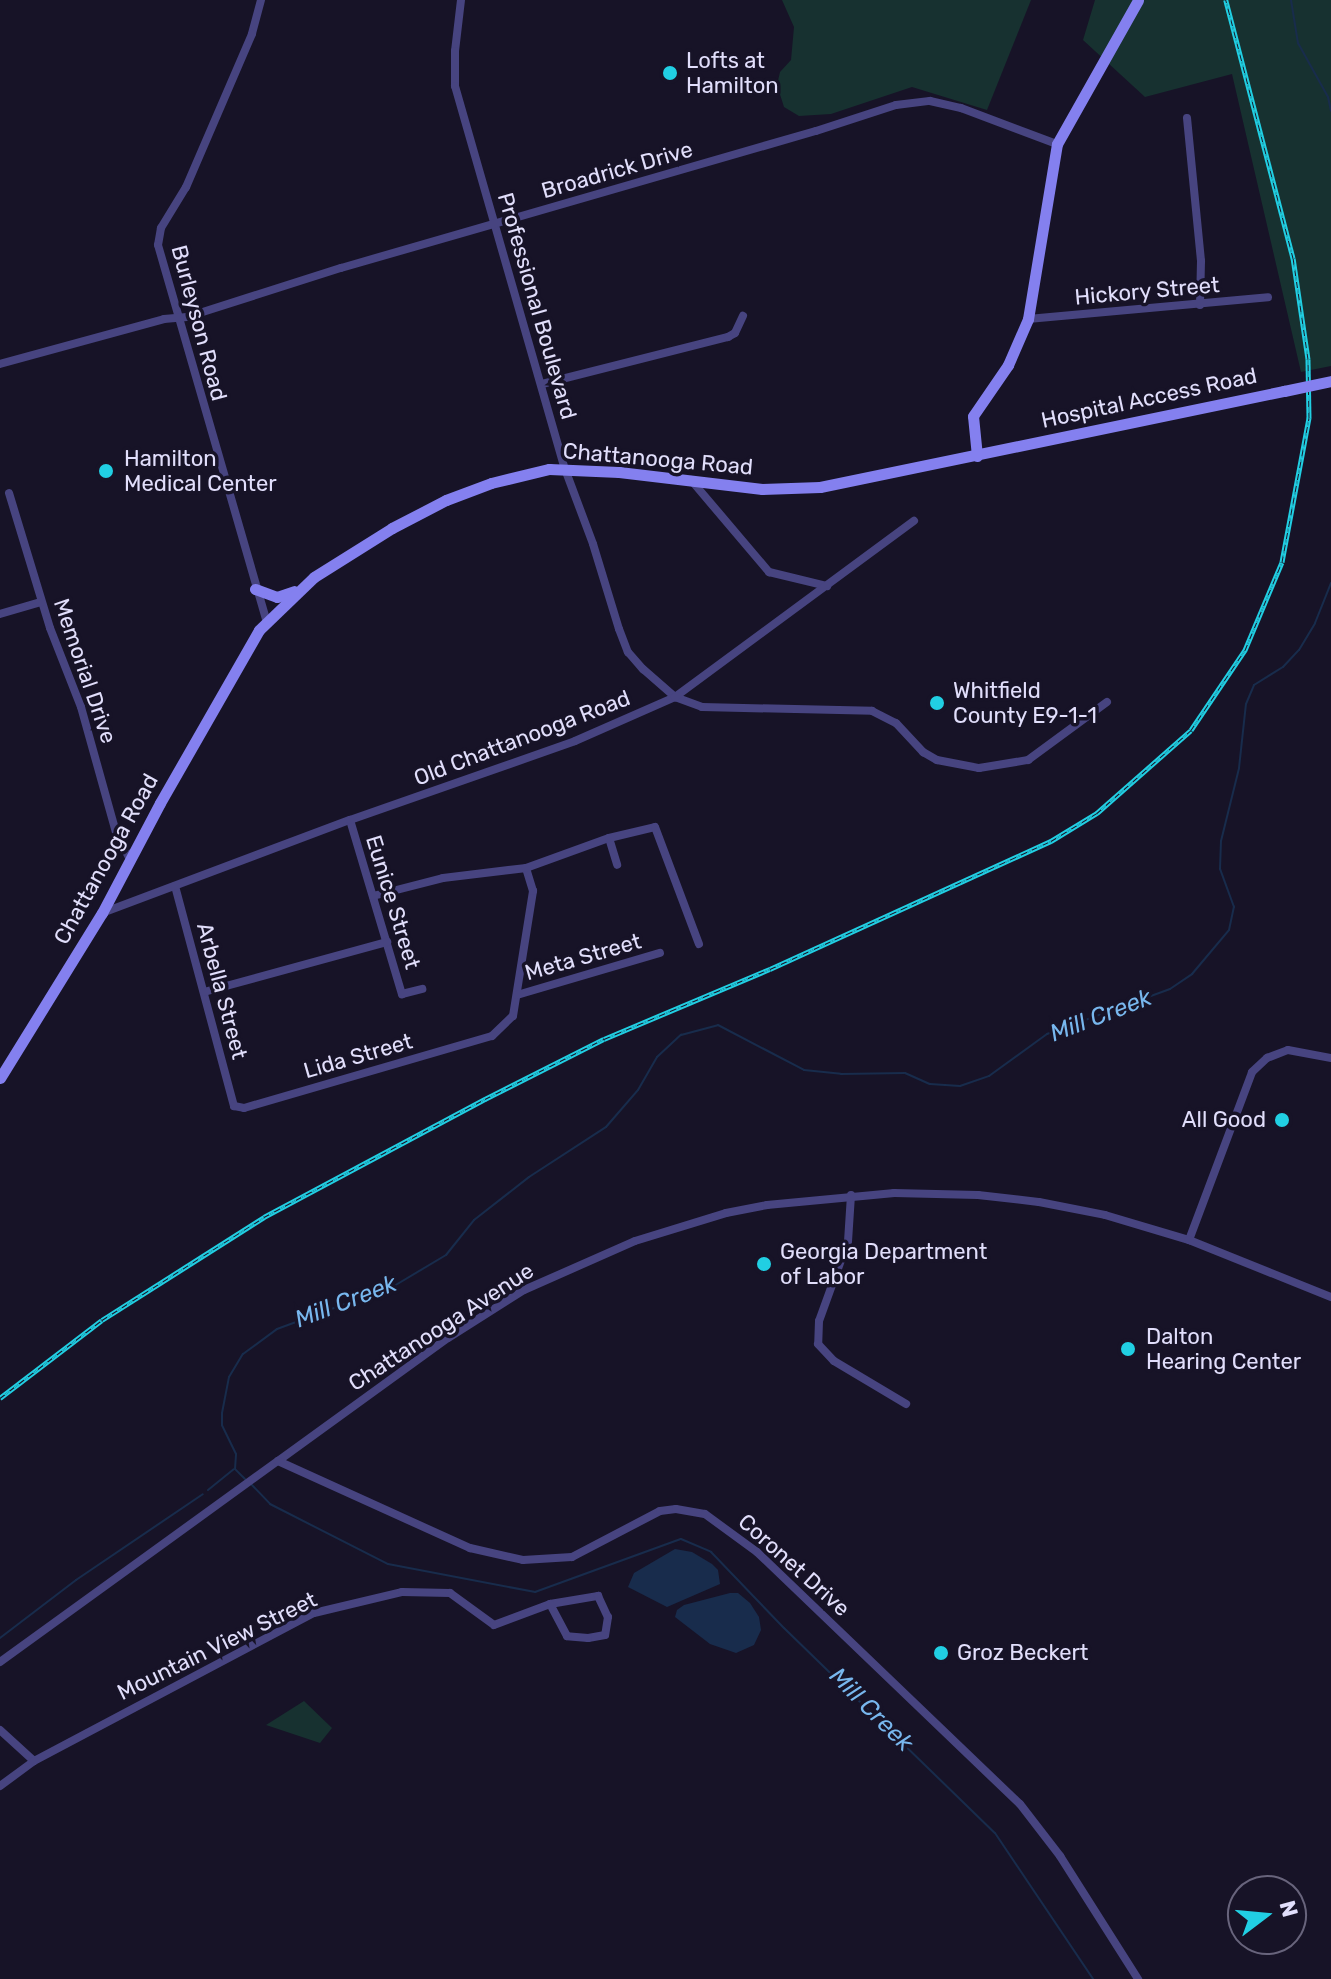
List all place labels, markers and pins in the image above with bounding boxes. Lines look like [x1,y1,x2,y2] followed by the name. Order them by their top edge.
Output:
[686,47,779,98] place label: Lofts at Hamilton
[661,64,679,82] marker: Lofts at Hamilton
[124,445,277,496] place label: Hamilton Medical Center
[95,460,117,482] marker: Hamilton Medical Center
[953,677,1097,728] place label: Whitfield County E9-1-1
[928,694,946,712] marker: Whitfield County E9-1-1
[1182,1107,1266,1133] place label: All Good
[1273,1111,1291,1129] marker: All Good
[780,1238,987,1290] place label: Georgia Department of Labor
[755,1255,773,1273] marker: Georgia Department of Labor
[1146,1323,1301,1374] place label: Dalton Hearing Center
[1117,1338,1139,1360] marker: Dalton Hearing Center
[957,1640,1088,1666] place label: Groz Beckert
[932,1644,950,1662] marker: Groz Beckert

